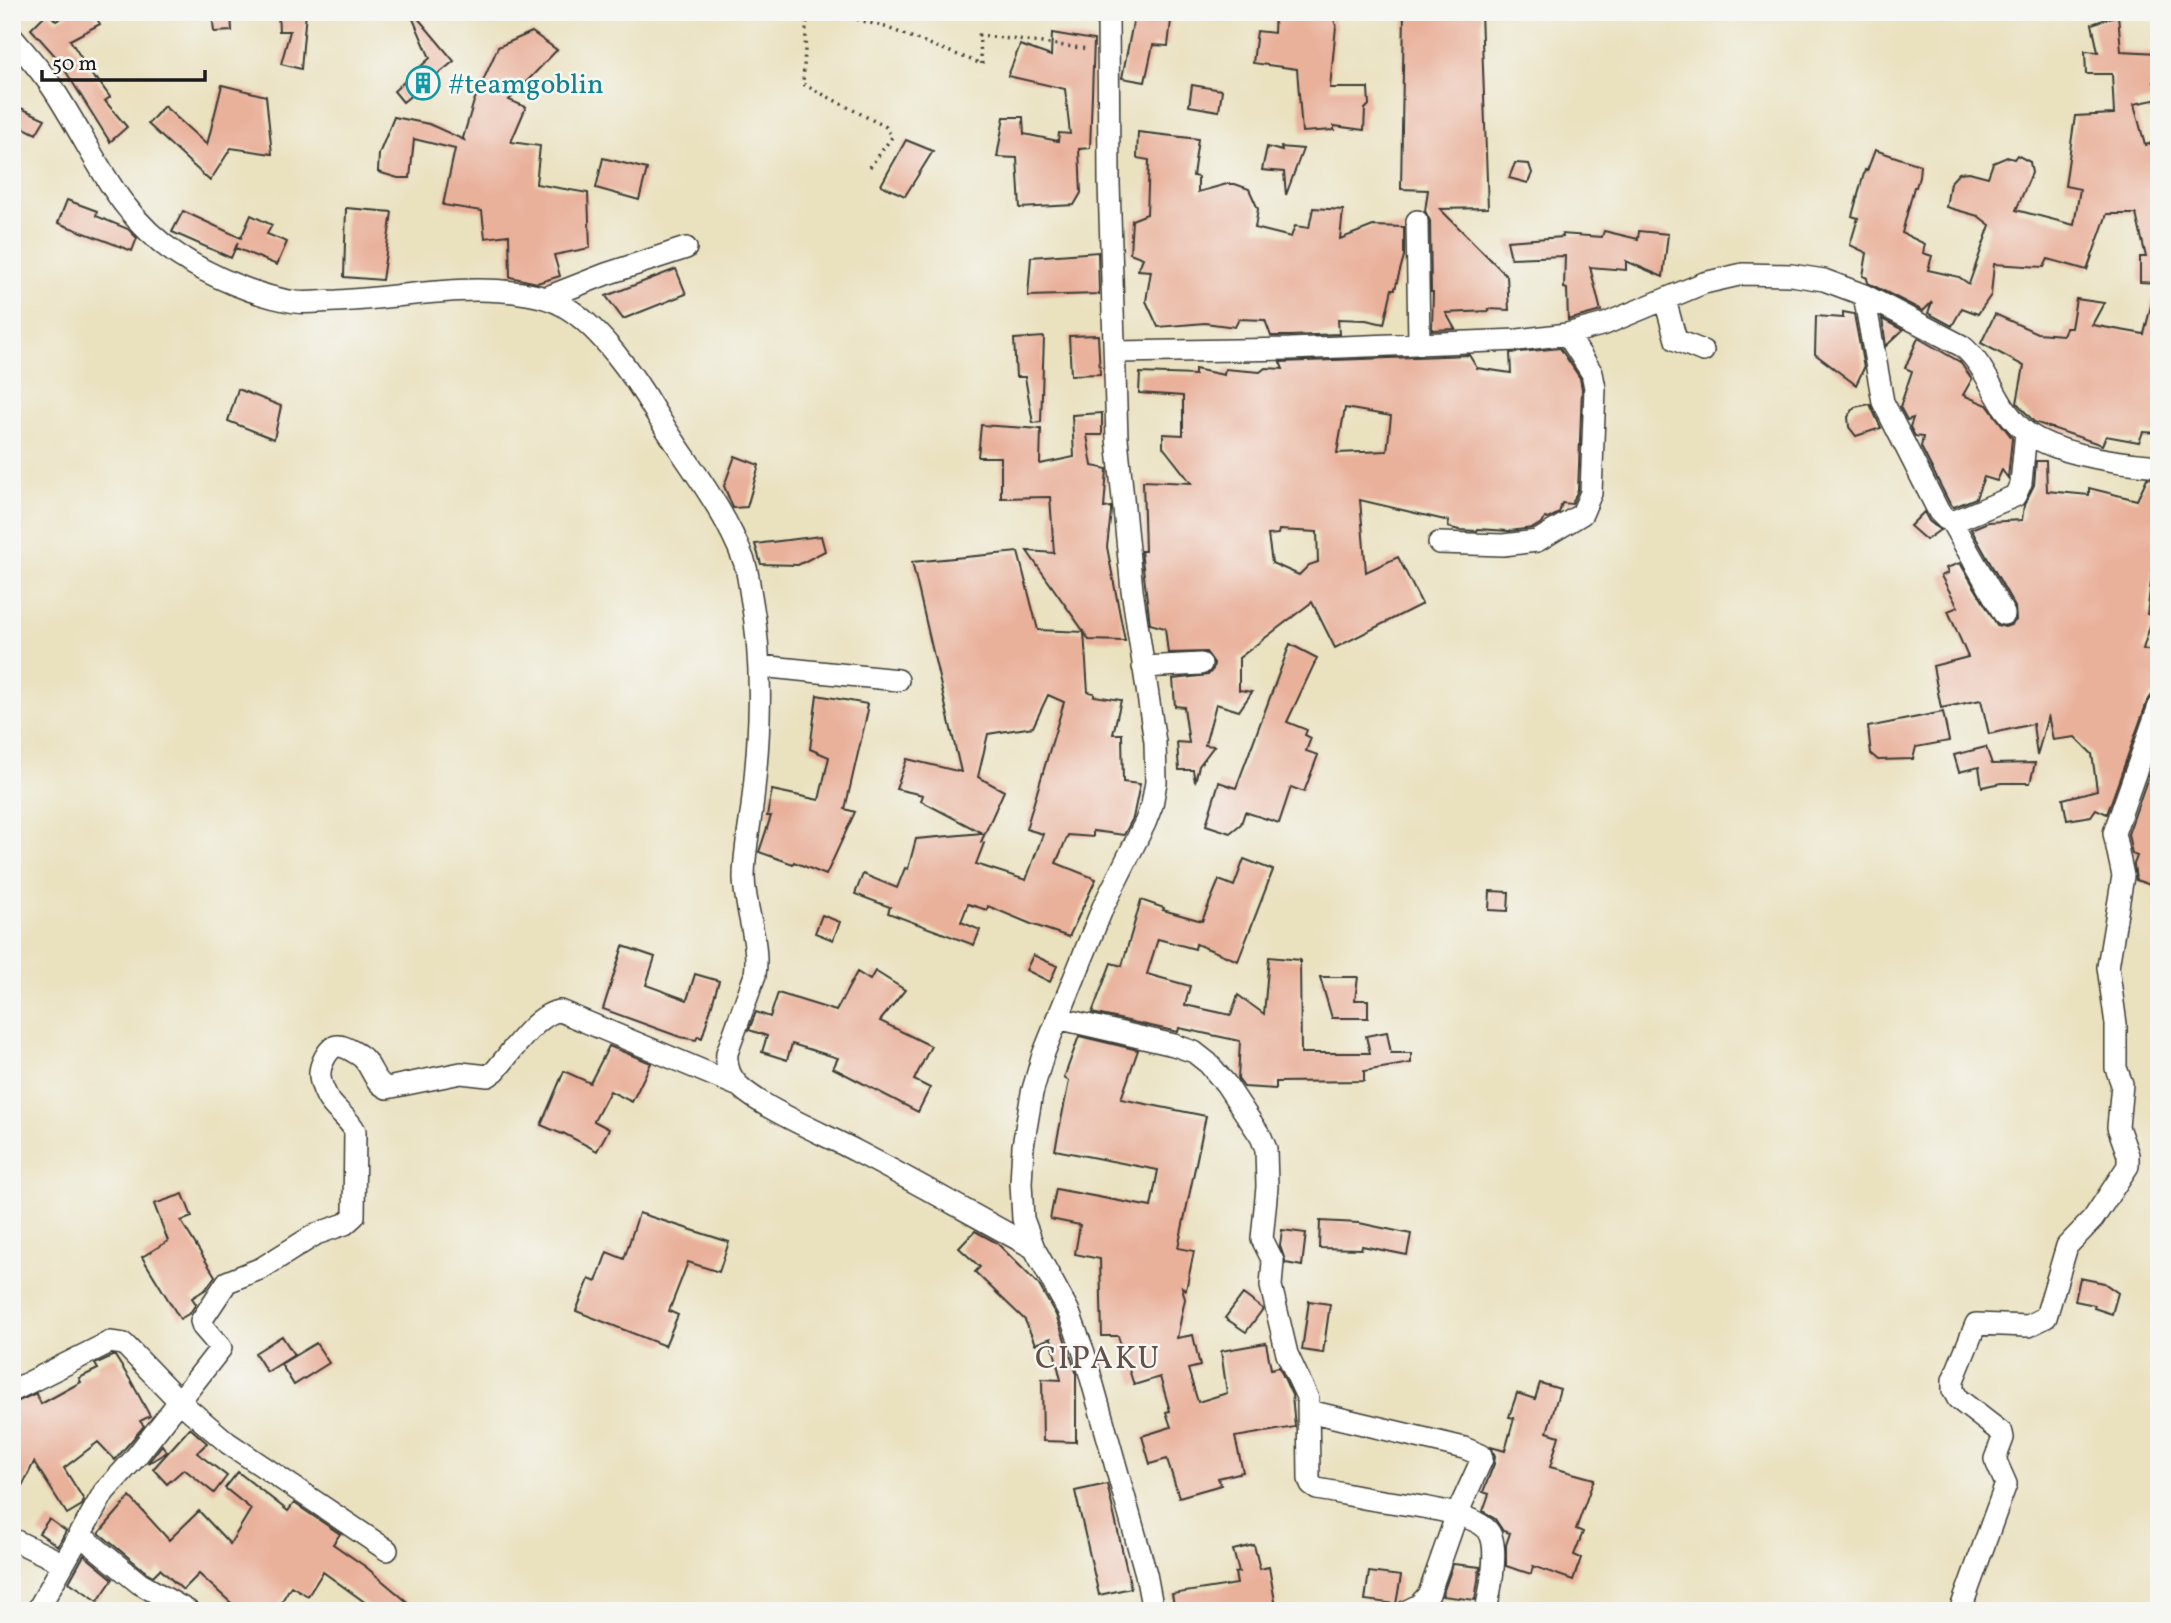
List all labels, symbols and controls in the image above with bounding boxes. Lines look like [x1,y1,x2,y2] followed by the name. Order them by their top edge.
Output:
[42,38,205,82] scale bar
[52,50,97,79] text: 50 m
[404,64,442,102] building icon: #teamgoblin
[448,66,604,105] place label: #teamgoblin
[1035,1338,1161,1382] district label: CIPAKU

